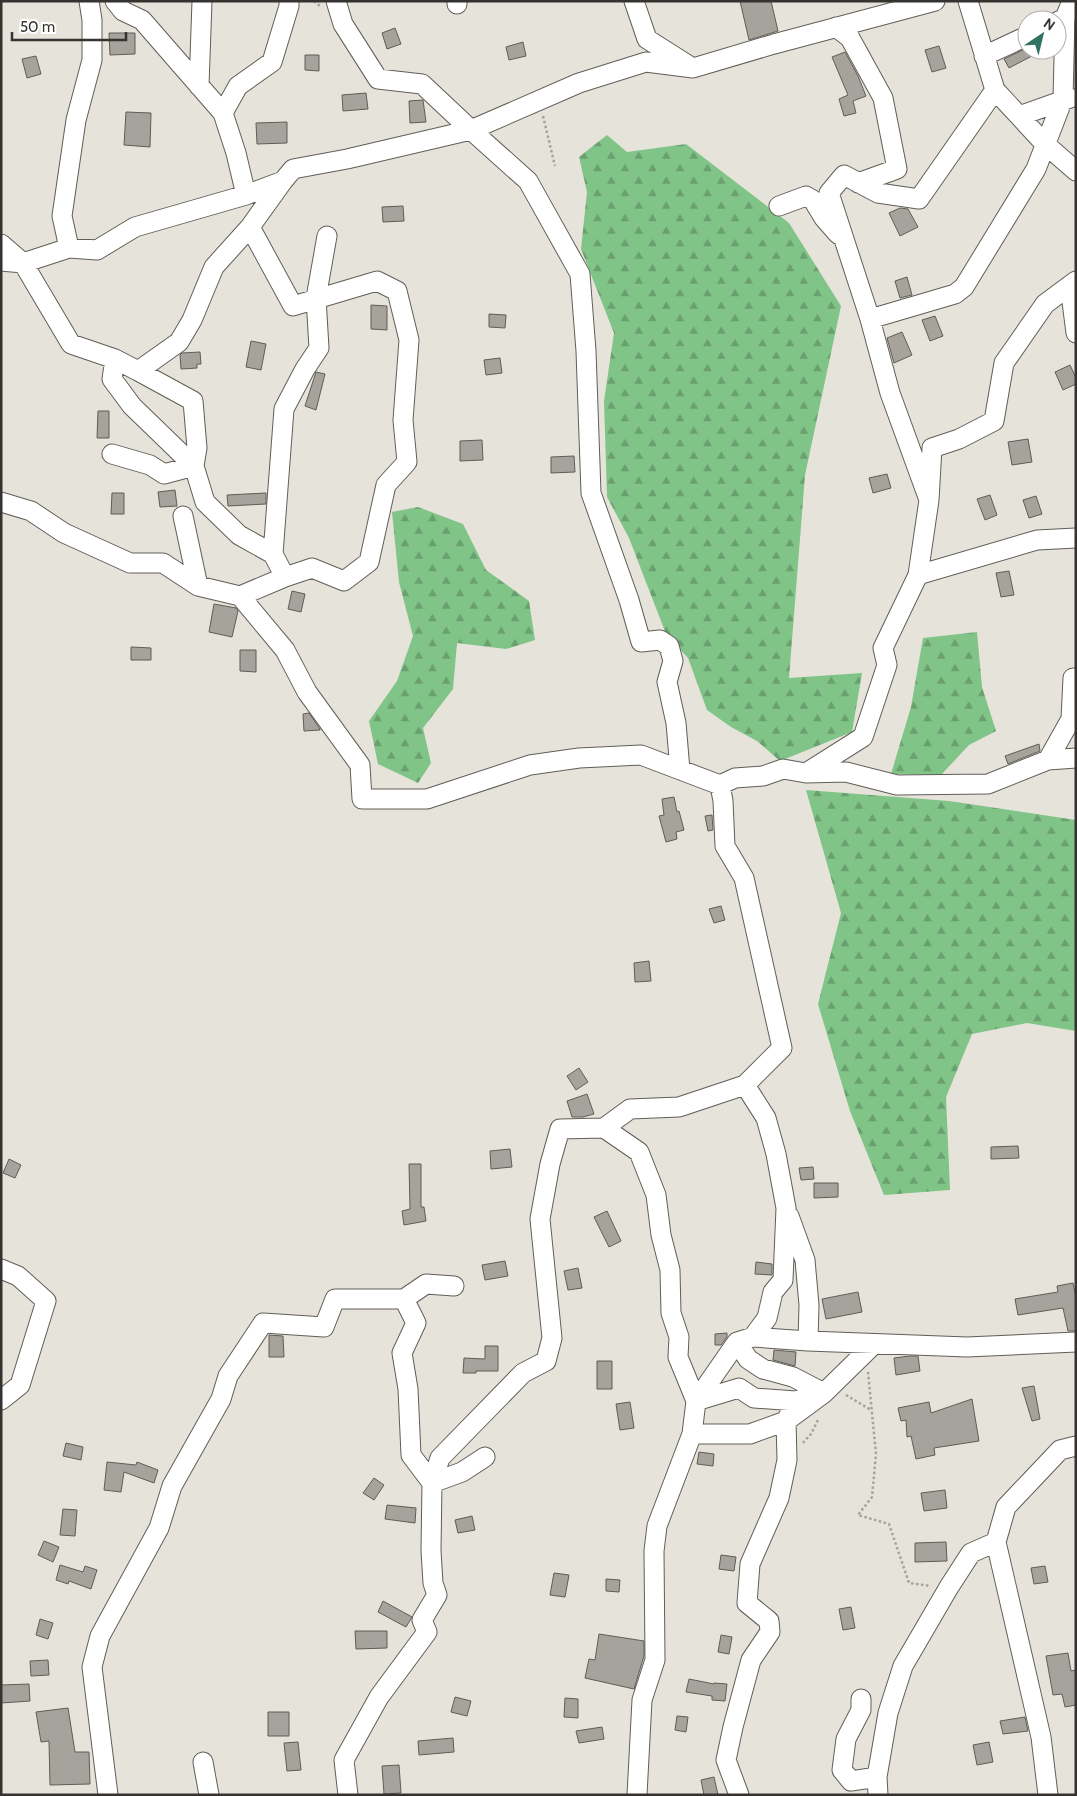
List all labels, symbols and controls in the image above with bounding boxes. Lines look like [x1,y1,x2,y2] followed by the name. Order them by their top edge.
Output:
[12,10,126,42] scale bar
[1017,10,1067,60] north arrow
[1040,14,1059,35] text: N
[20,18,55,36] text: 50 m

